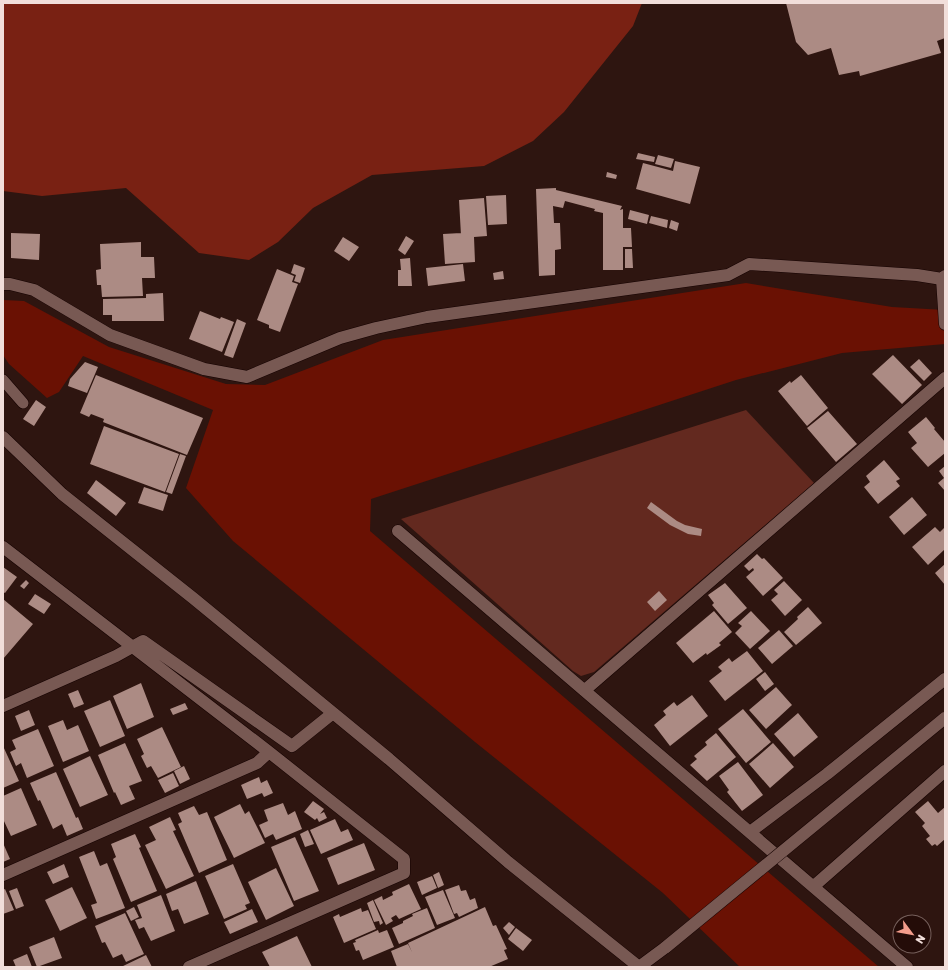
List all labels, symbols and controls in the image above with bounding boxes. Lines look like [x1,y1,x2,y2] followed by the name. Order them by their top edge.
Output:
[892,914,932,954] north arrow
[912,932,928,946] text: N

